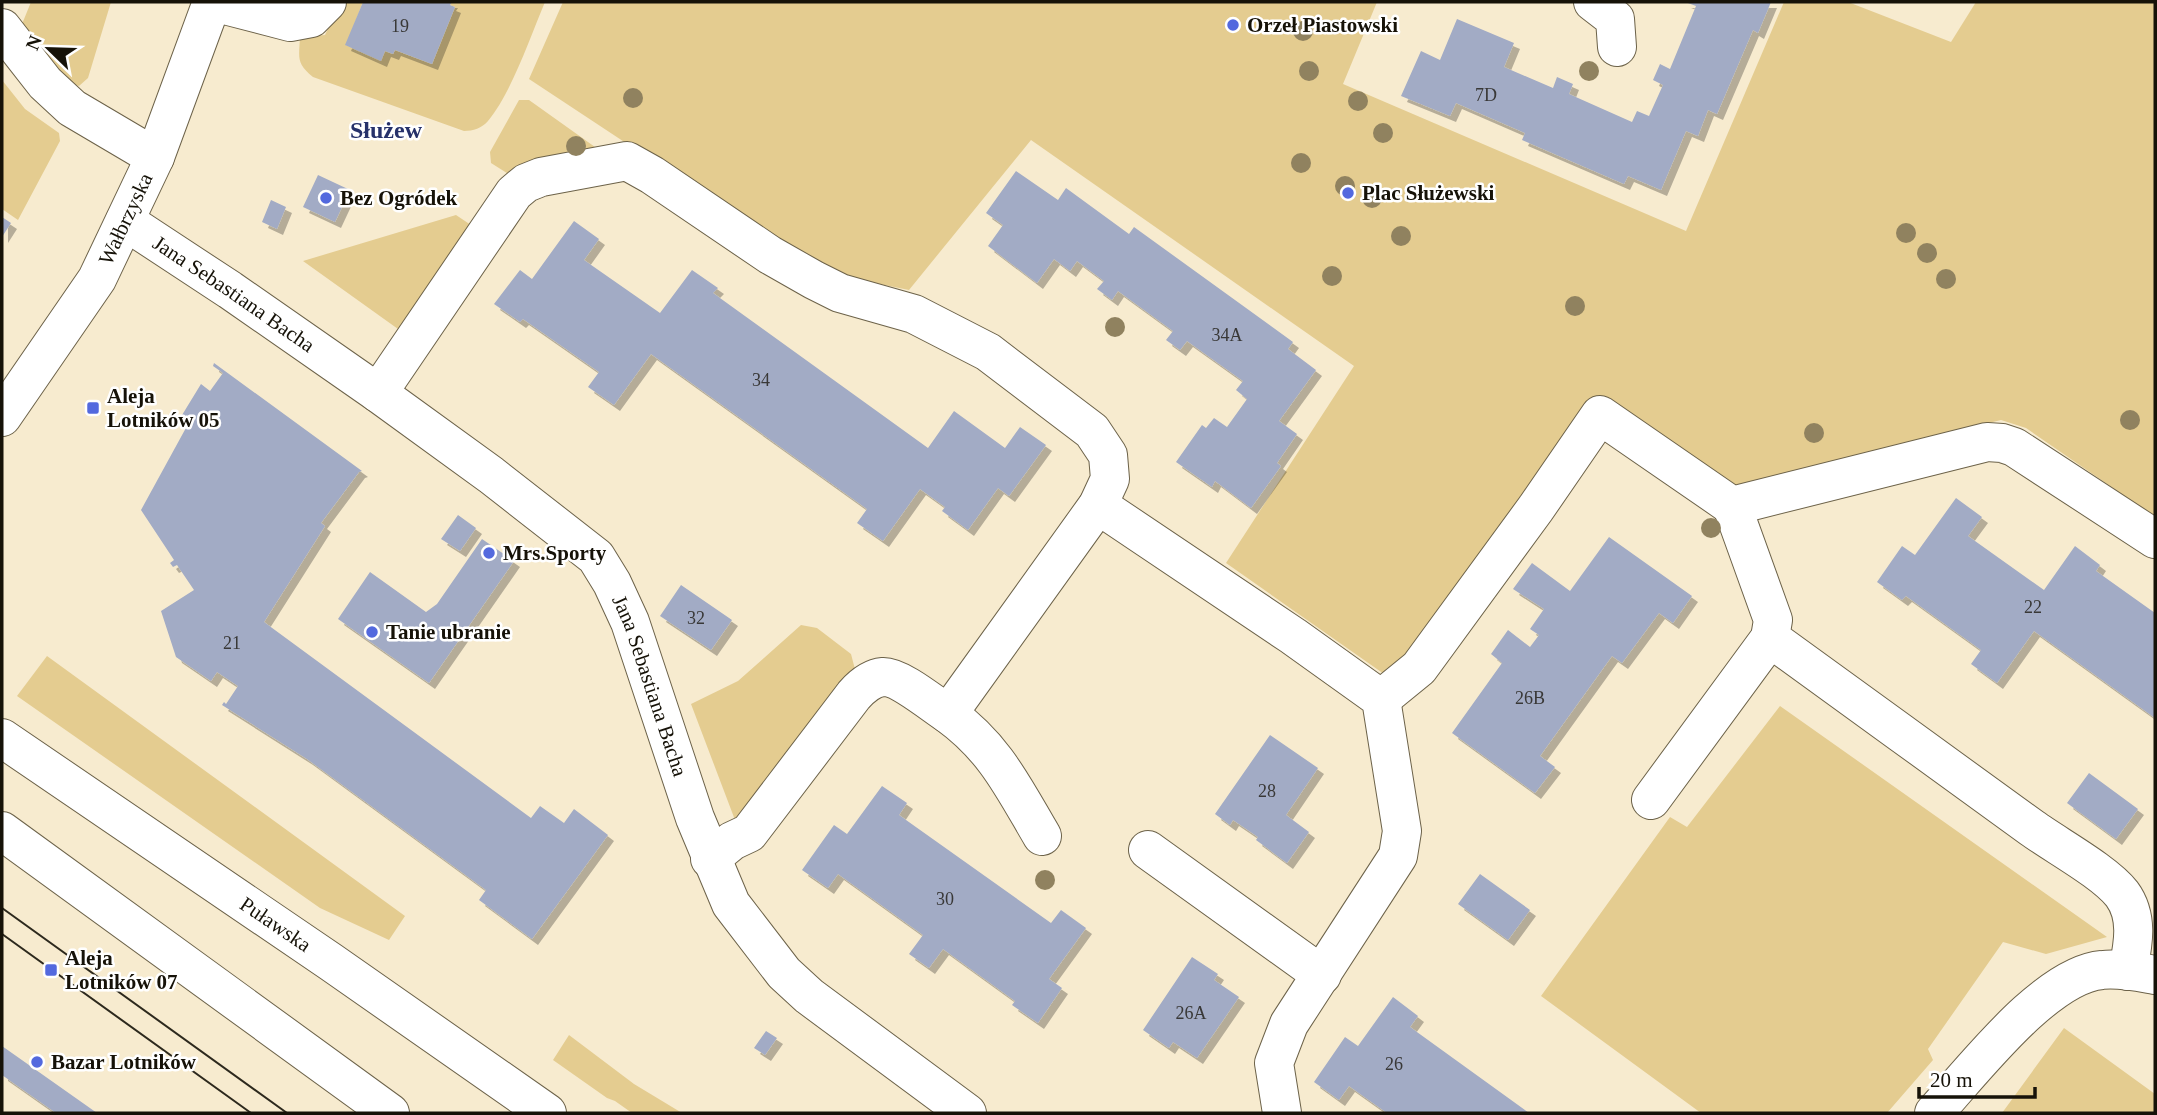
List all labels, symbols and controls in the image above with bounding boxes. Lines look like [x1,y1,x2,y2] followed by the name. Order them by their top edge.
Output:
[1247,13,1398,37] place label: Orzeł Piastowski
[14,14,84,84] north arrow
[391,16,409,36] house number: 19
[1225,17,1241,33] marker: Orzeł Piastowski
[21,32,46,53] text: N
[1475,85,1497,105] house number: 7D
[350,117,423,143] district label: Służew
[94,169,158,269] street label: Wałbrzyska
[1362,181,1495,205] place label: Plac Służewski
[1340,185,1356,201] marker: Plac Służewski
[340,186,458,210] place label: Bez Ogródek
[318,190,334,206] marker: Bez Ogródek
[148,231,320,358] street label: Jana Sebastiana Bacha
[1212,325,1243,345] house number: 34A
[752,370,770,390] house number: 34
[107,384,220,432] place label: Aleja Lotników 05
[85,400,101,416] marker: Aleja Lotników 05
[503,541,607,565] place label: Mrs.Sporty
[481,545,497,561] marker: Mrs.Sporty
[607,591,693,780] street label: Jana Sebastiana Bacha
[2024,597,2042,617] house number: 22
[687,608,705,628] house number: 32
[386,620,511,644] place label: Tanie ubranie
[364,624,380,640] marker: Tanie ubranie
[223,633,241,653] house number: 21
[1515,688,1545,708] house number: 26B
[1258,781,1276,801] house number: 28
[936,889,954,909] house number: 30
[236,892,316,957] street label: Puławska
[65,946,178,994] place label: Aleja Lotników 07
[43,962,59,978] marker: Aleja Lotników 07
[1176,1003,1207,1023] house number: 26A
[51,1050,197,1074] place label: Bazar Lotników
[29,1054,45,1070] marker: Bazar Lotników
[1385,1054,1403,1074] house number: 26
[1919,1056,2035,1100] scale bar
[1930,1068,1973,1092] text: 20 m

